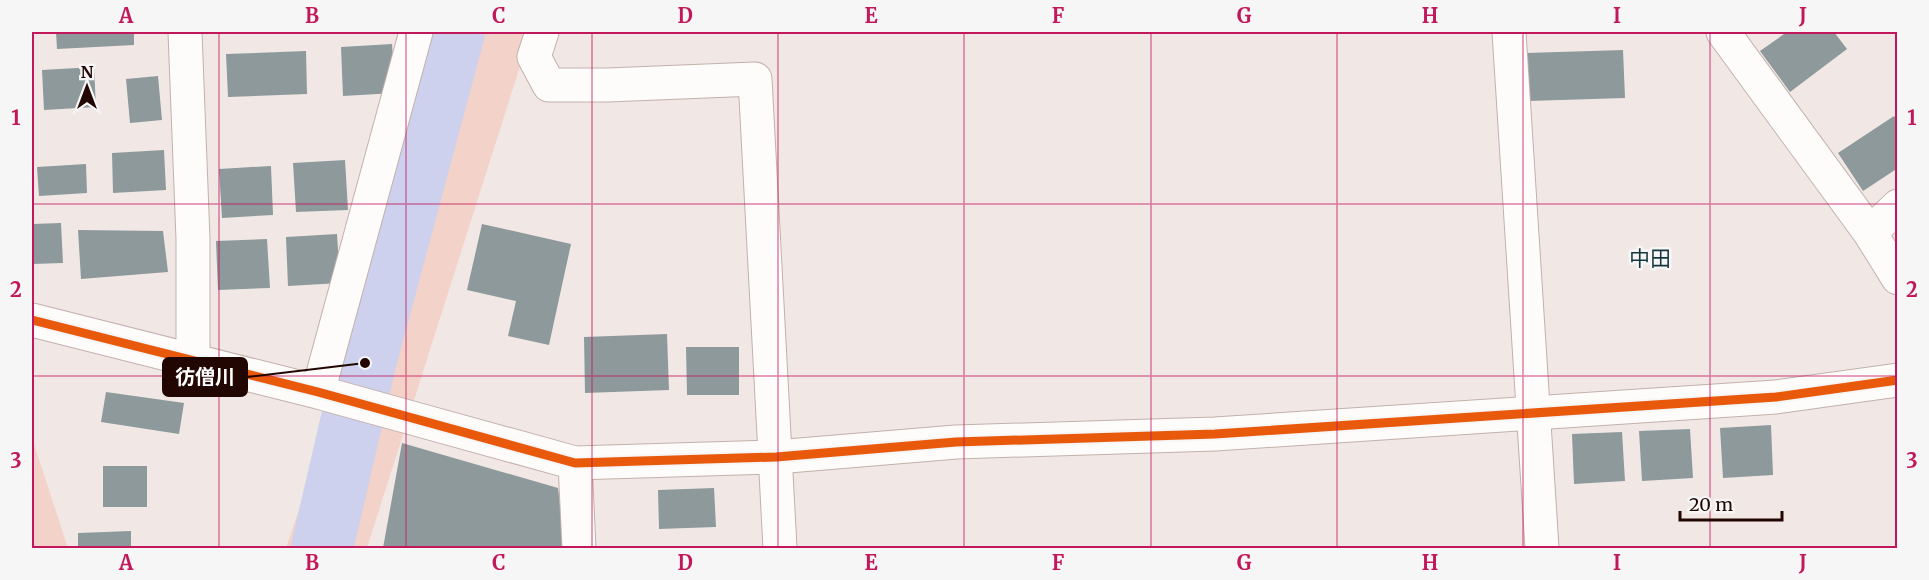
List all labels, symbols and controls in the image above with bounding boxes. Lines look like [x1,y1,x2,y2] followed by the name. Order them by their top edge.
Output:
[118,3,134,28] text: A
[305,3,319,28] text: B
[492,3,506,28] text: C
[677,3,693,28] text: D
[864,3,878,28] text: E
[1052,3,1065,28] text: F
[1237,3,1252,28] text: G
[1422,3,1438,28] text: H
[1613,3,1621,28] text: I
[1798,3,1807,28] text: J
[57,57,117,117] north arrow
[81,62,94,82] text: N
[11,105,21,130] text: 1
[1907,105,1917,130] text: 1
[1629,245,1671,272] district label: 中田
[10,277,22,302] text: 2
[1906,277,1918,302] text: 2
[163,358,247,396] callout: 彷僧川
[175,364,235,389] text: 彷僧川
[10,448,22,473] text: 3
[1906,448,1918,473] text: 3
[1680,484,1782,522] scale bar
[1689,493,1733,516] text: 20 m
[118,550,134,575] text: A
[305,550,319,575] text: B
[492,550,506,575] text: C
[677,550,693,575] text: D
[864,550,878,575] text: E
[1052,550,1065,575] text: F
[1237,550,1252,575] text: G
[1422,550,1438,575] text: H
[1613,550,1621,575] text: I
[1798,550,1807,575] text: J

